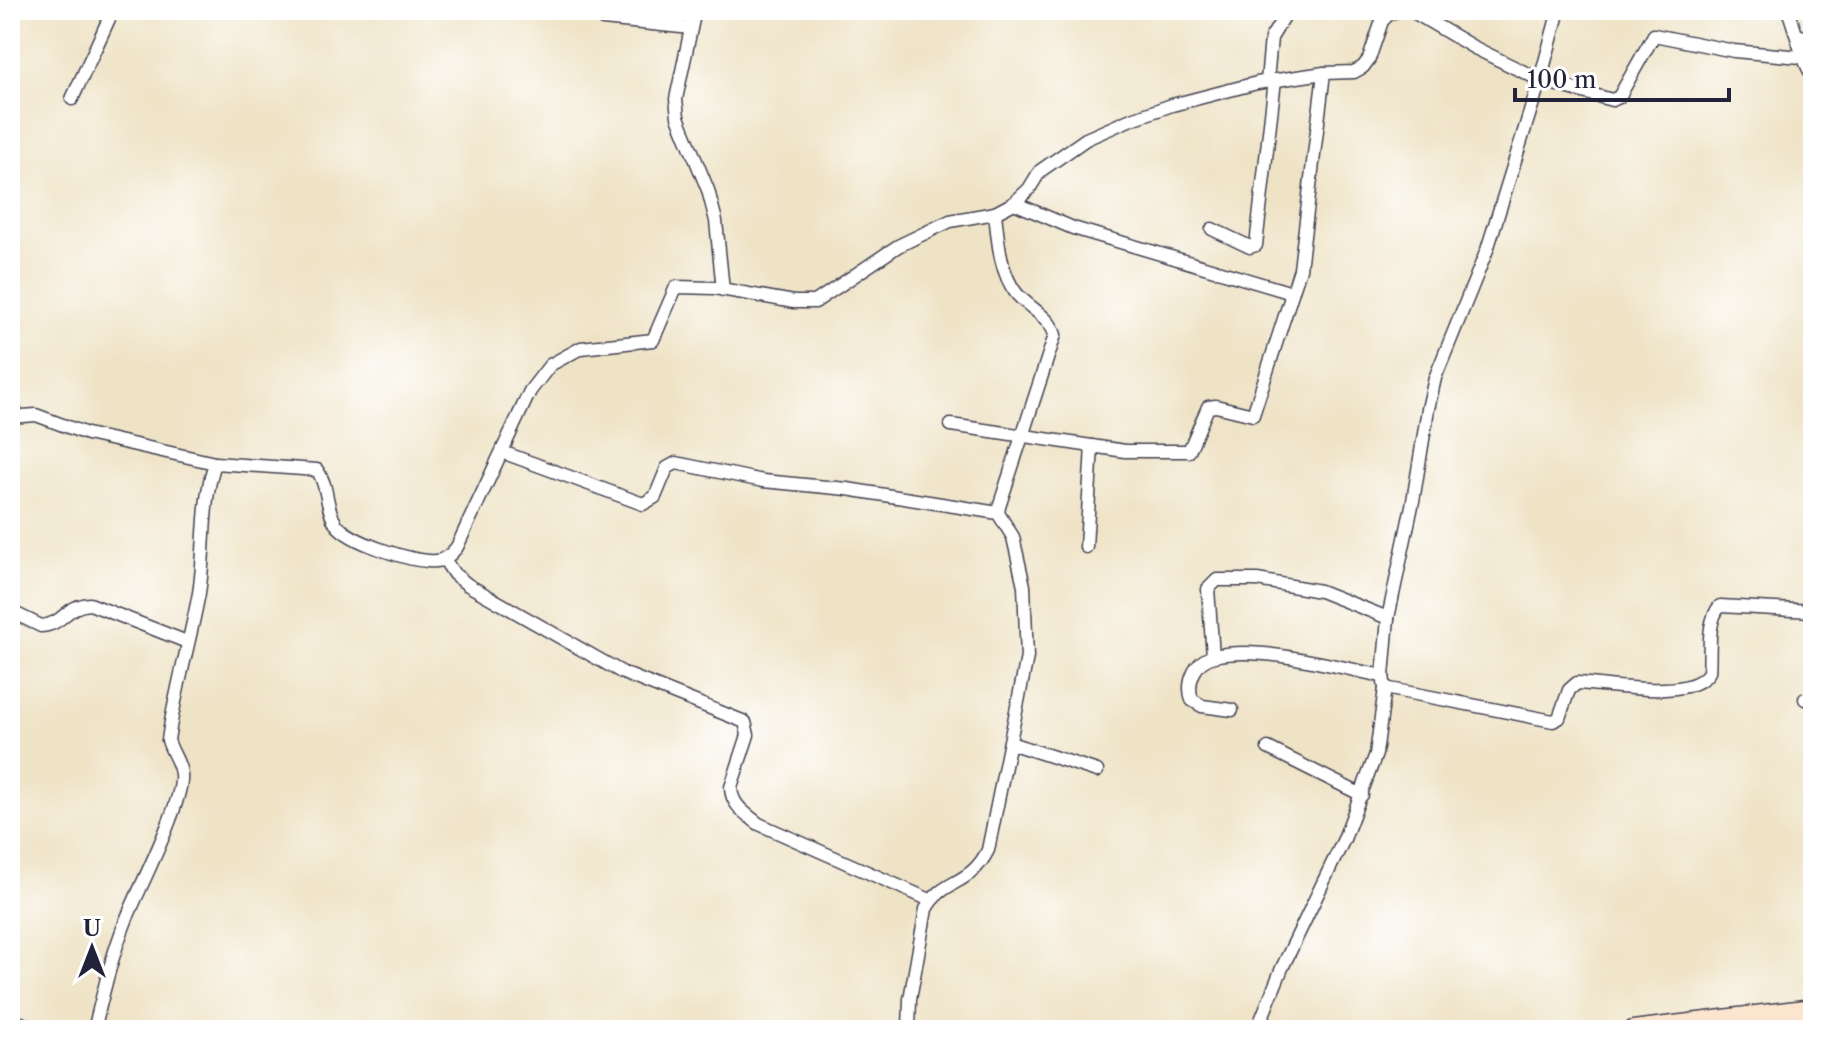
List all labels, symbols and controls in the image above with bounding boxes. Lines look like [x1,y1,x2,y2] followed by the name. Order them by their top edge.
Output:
[1515,52,1729,102] scale bar
[1527,65,1596,94] text: 100 m
[52,908,132,988] north arrow
[83,915,101,942] text: U

